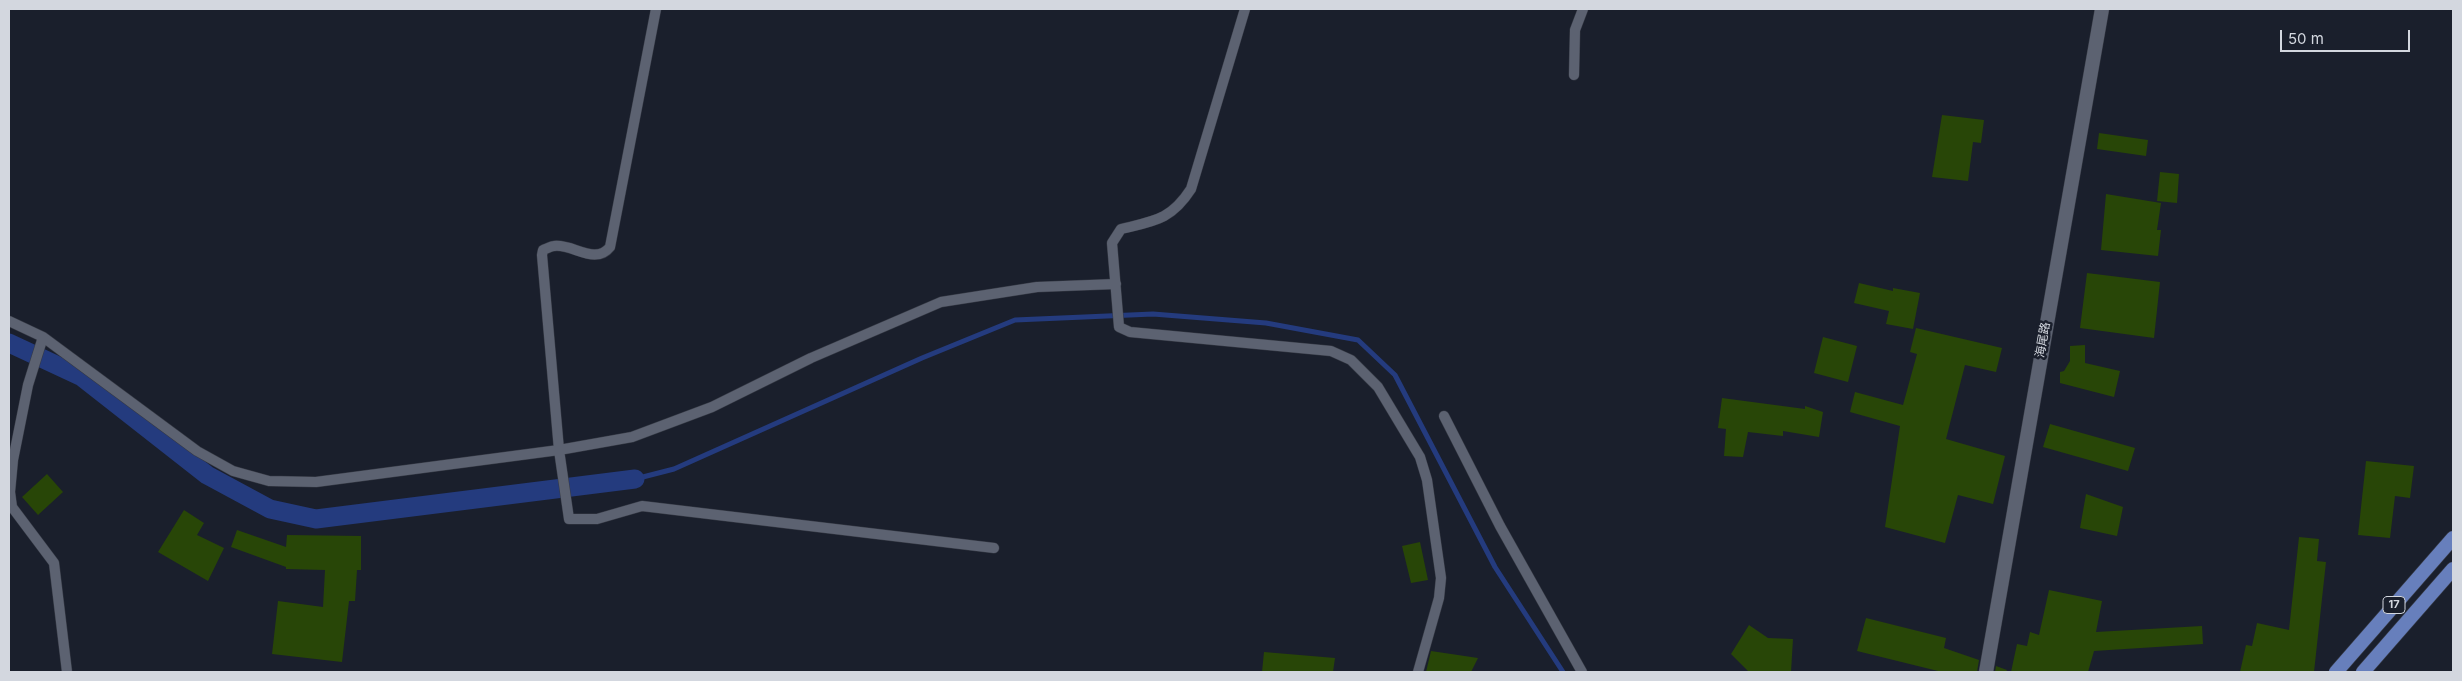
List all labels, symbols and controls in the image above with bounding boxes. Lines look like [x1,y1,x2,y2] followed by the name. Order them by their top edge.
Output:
[2282,20,2412,52] scale bar
[2288,29,2324,48] text: 50 m
[2033,321,2053,359] street label: 海尾路
[2383,596,2405,614] road number: 17

